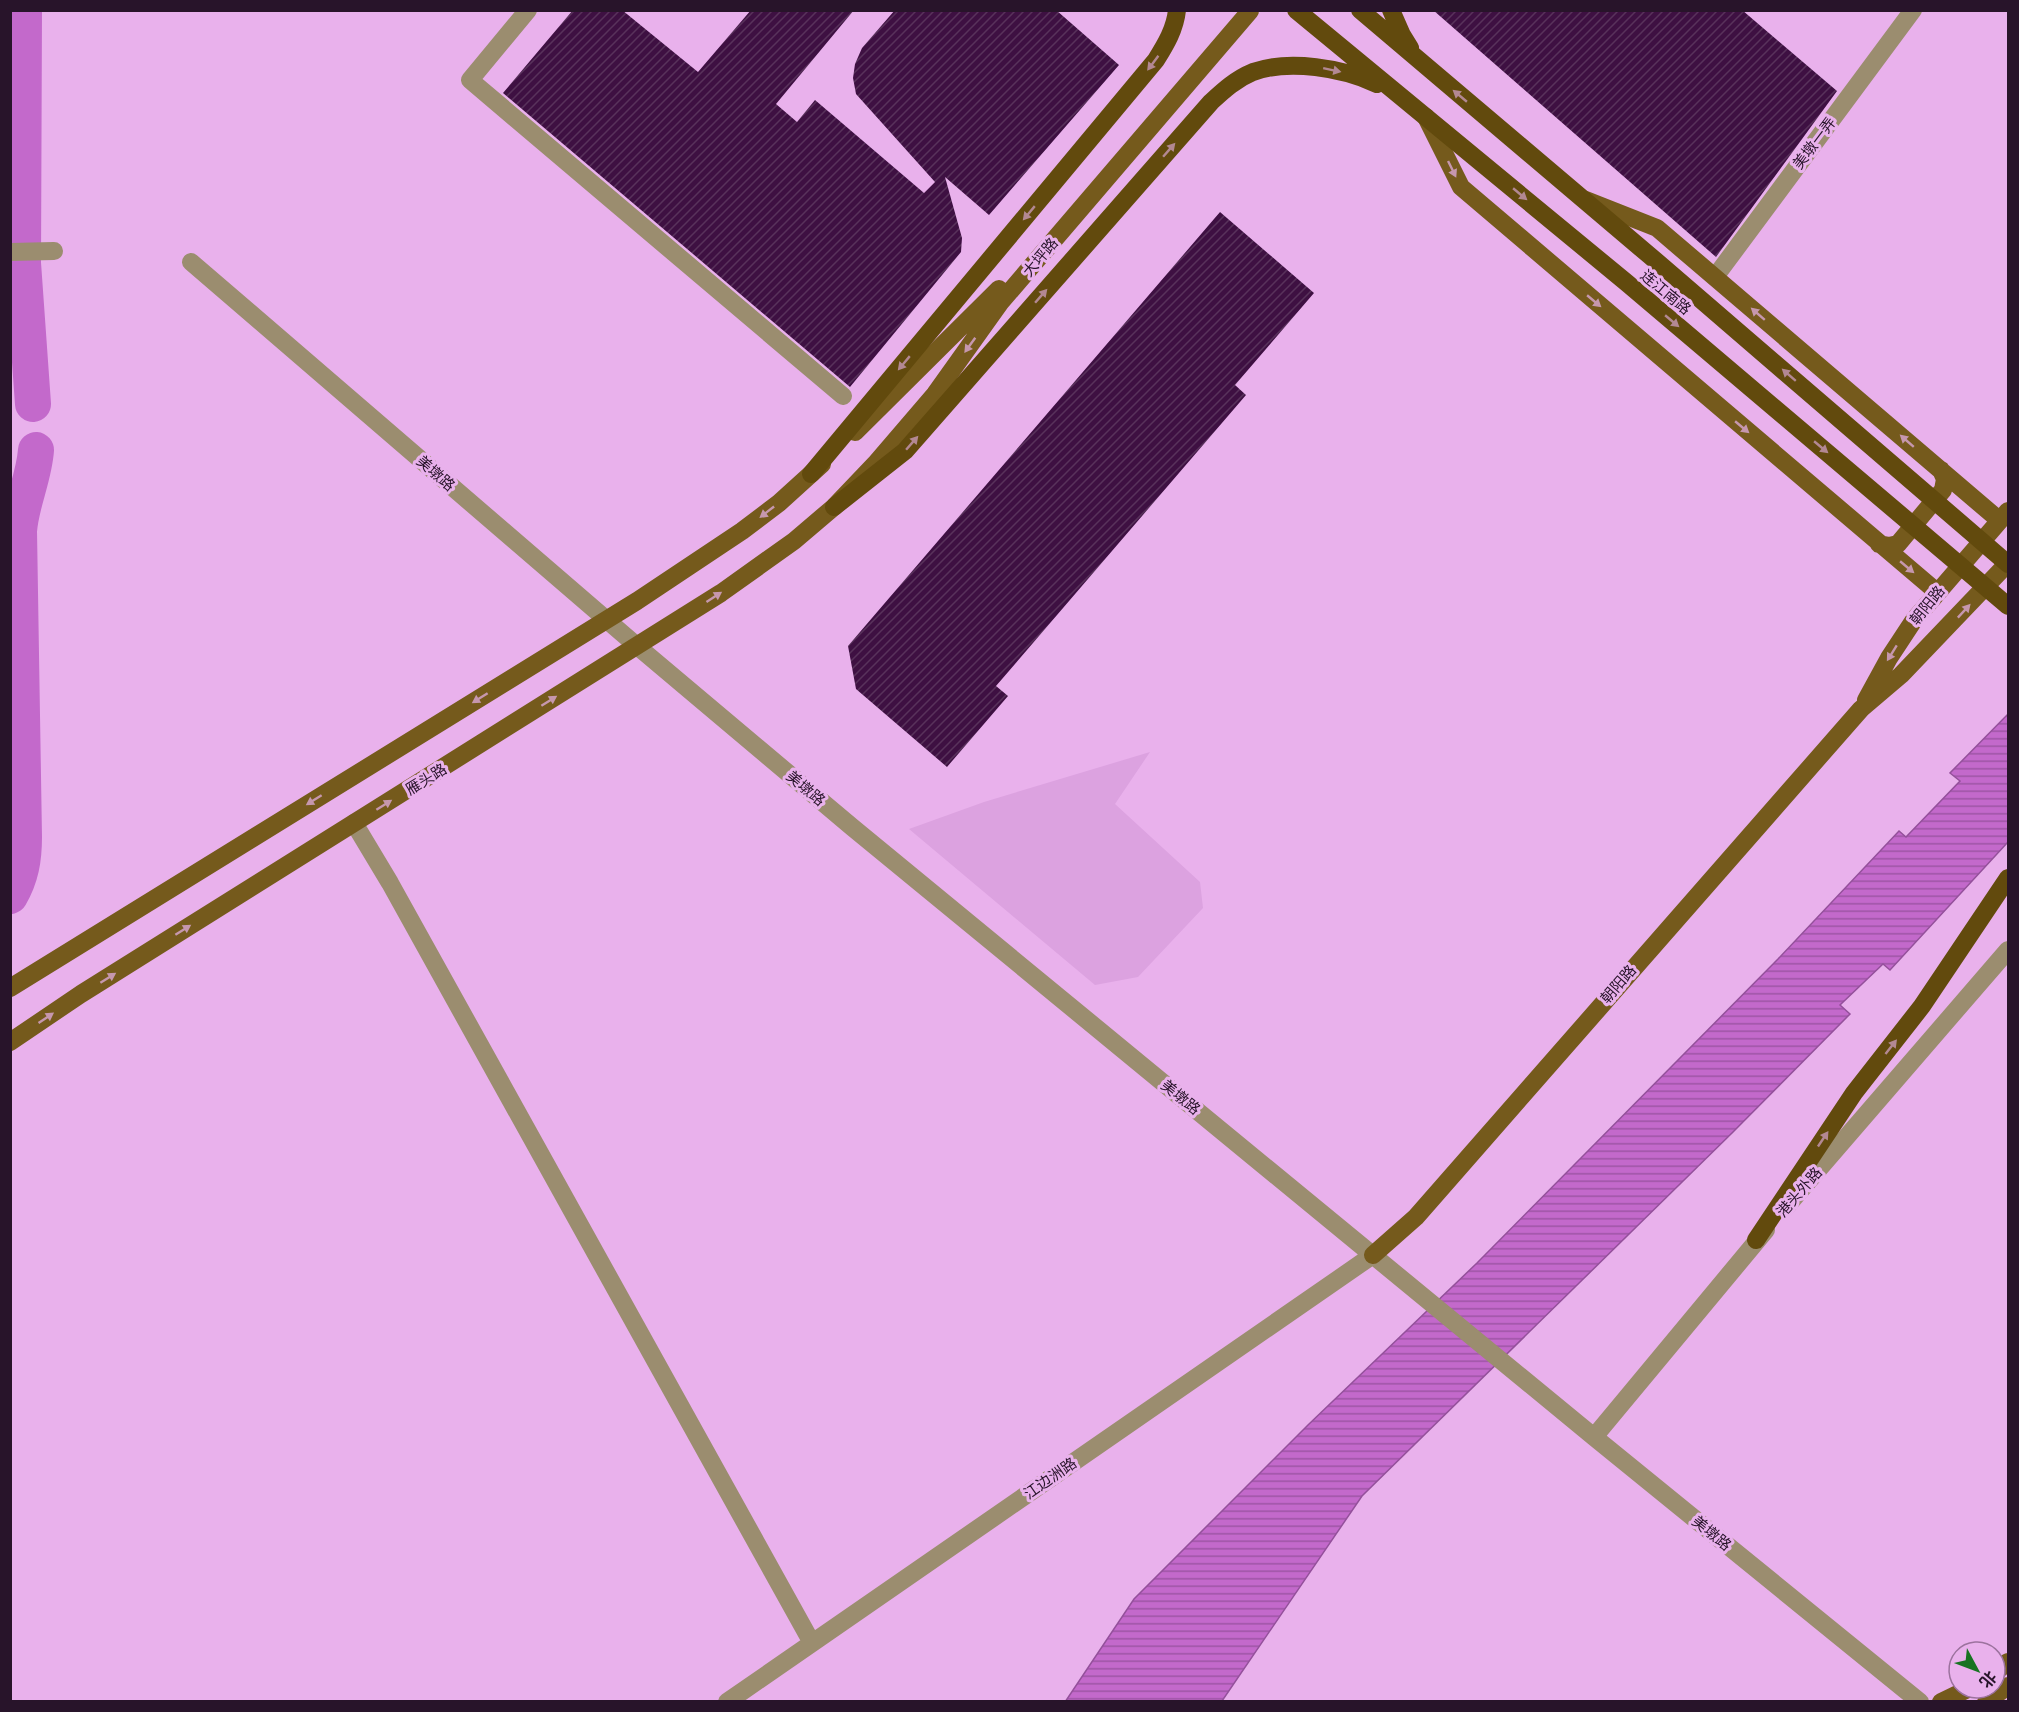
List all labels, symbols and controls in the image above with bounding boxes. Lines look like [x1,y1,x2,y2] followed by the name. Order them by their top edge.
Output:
[1148,55,1160,70] one-way arrow
[1322,66,1341,75] one-way arrow
[1452,89,1468,102] one-way arrow
[1788,113,1840,173] street label: 美墩一弄
[1162,143,1175,158] one-way arrow
[1447,161,1456,178] one-way arrow
[1512,187,1527,200] one-way arrow
[1022,205,1035,221] one-way arrow
[1017,233,1063,281] street label: 大坪路
[1636,265,1696,319] street label: 连江南路
[1034,289,1047,304] one-way arrow
[1586,294,1602,307] one-way arrow
[1751,307,1766,321] one-way arrow
[1664,314,1679,327] one-way arrow
[964,337,976,353] one-way arrow
[898,355,911,370] one-way arrow
[1781,369,1797,382] one-way arrow
[1734,420,1749,433] one-way arrow
[1900,435,1915,448] one-way arrow
[905,436,918,451] one-way arrow
[1813,440,1828,453] one-way arrow
[412,450,460,496] street label: 美墩路
[759,506,775,519] one-way arrow
[1899,560,1914,573] one-way arrow
[1905,581,1949,629] street label: 朝阳路
[706,592,723,603] one-way arrow
[1957,603,1971,618] one-way arrow
[1887,645,1898,661] one-way arrow
[472,692,488,703] one-way arrow
[541,695,557,706] one-way arrow
[401,758,451,800] street label: 雁头路
[782,765,830,811] street label: 美墩路
[306,795,322,806] one-way arrow
[376,799,392,810] one-way arrow
[175,925,191,936] one-way arrow
[1595,960,1641,1008] street label: 朝阳路
[100,972,116,983] one-way arrow
[38,1013,54,1024] one-way arrow
[1884,1040,1896,1055] one-way arrow
[1157,1075,1205,1119] street label: 美墩路
[1817,1131,1828,1147] one-way arrow
[1771,1162,1827,1222] street label: 港头外路
[1019,1452,1081,1504] street label: 江边洲路
[1688,1511,1736,1555] street label: 美墩路
[1947,1640,2007,1700] north arrow
[1975,1667,2002,1693] text: 北

